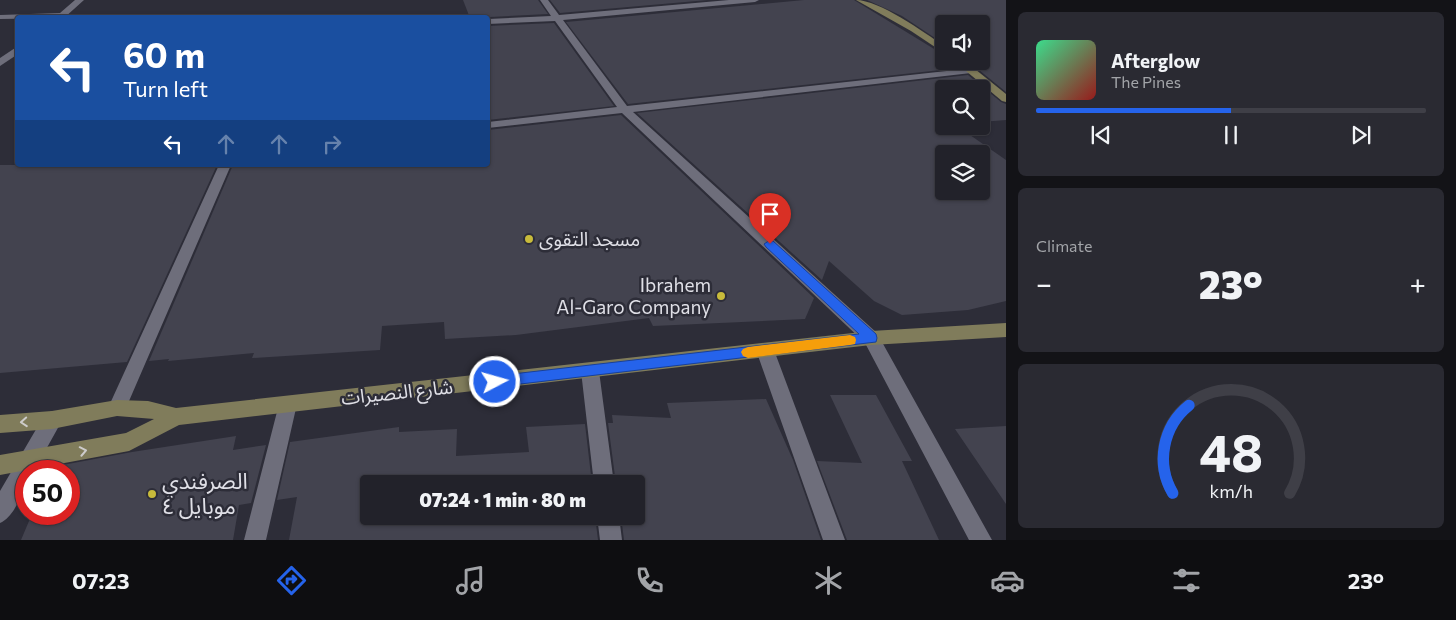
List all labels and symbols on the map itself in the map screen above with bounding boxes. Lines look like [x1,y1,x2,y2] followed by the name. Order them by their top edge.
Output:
[749,193,791,244] pin
[539,227,640,251] place label: مسجد التقوى
[523,233,535,245] marker: مسجد التقوى
[556,273,711,318] place label: Ibrahem Al-Garo Company
[715,290,727,302] marker: Ibrahem Al-Garo Company
[468,355,520,407] position arrow
[340,374,454,412] street label: شارع النصيرات
[20,416,28,427] one-way arrow
[78,446,87,457] one-way arrow
[15,460,80,525] speed limit sign: 50
[162,467,248,519] place label: الصرفندي موبايل ٤
[146,488,158,500] marker: الصرفندي موبايل ٤

